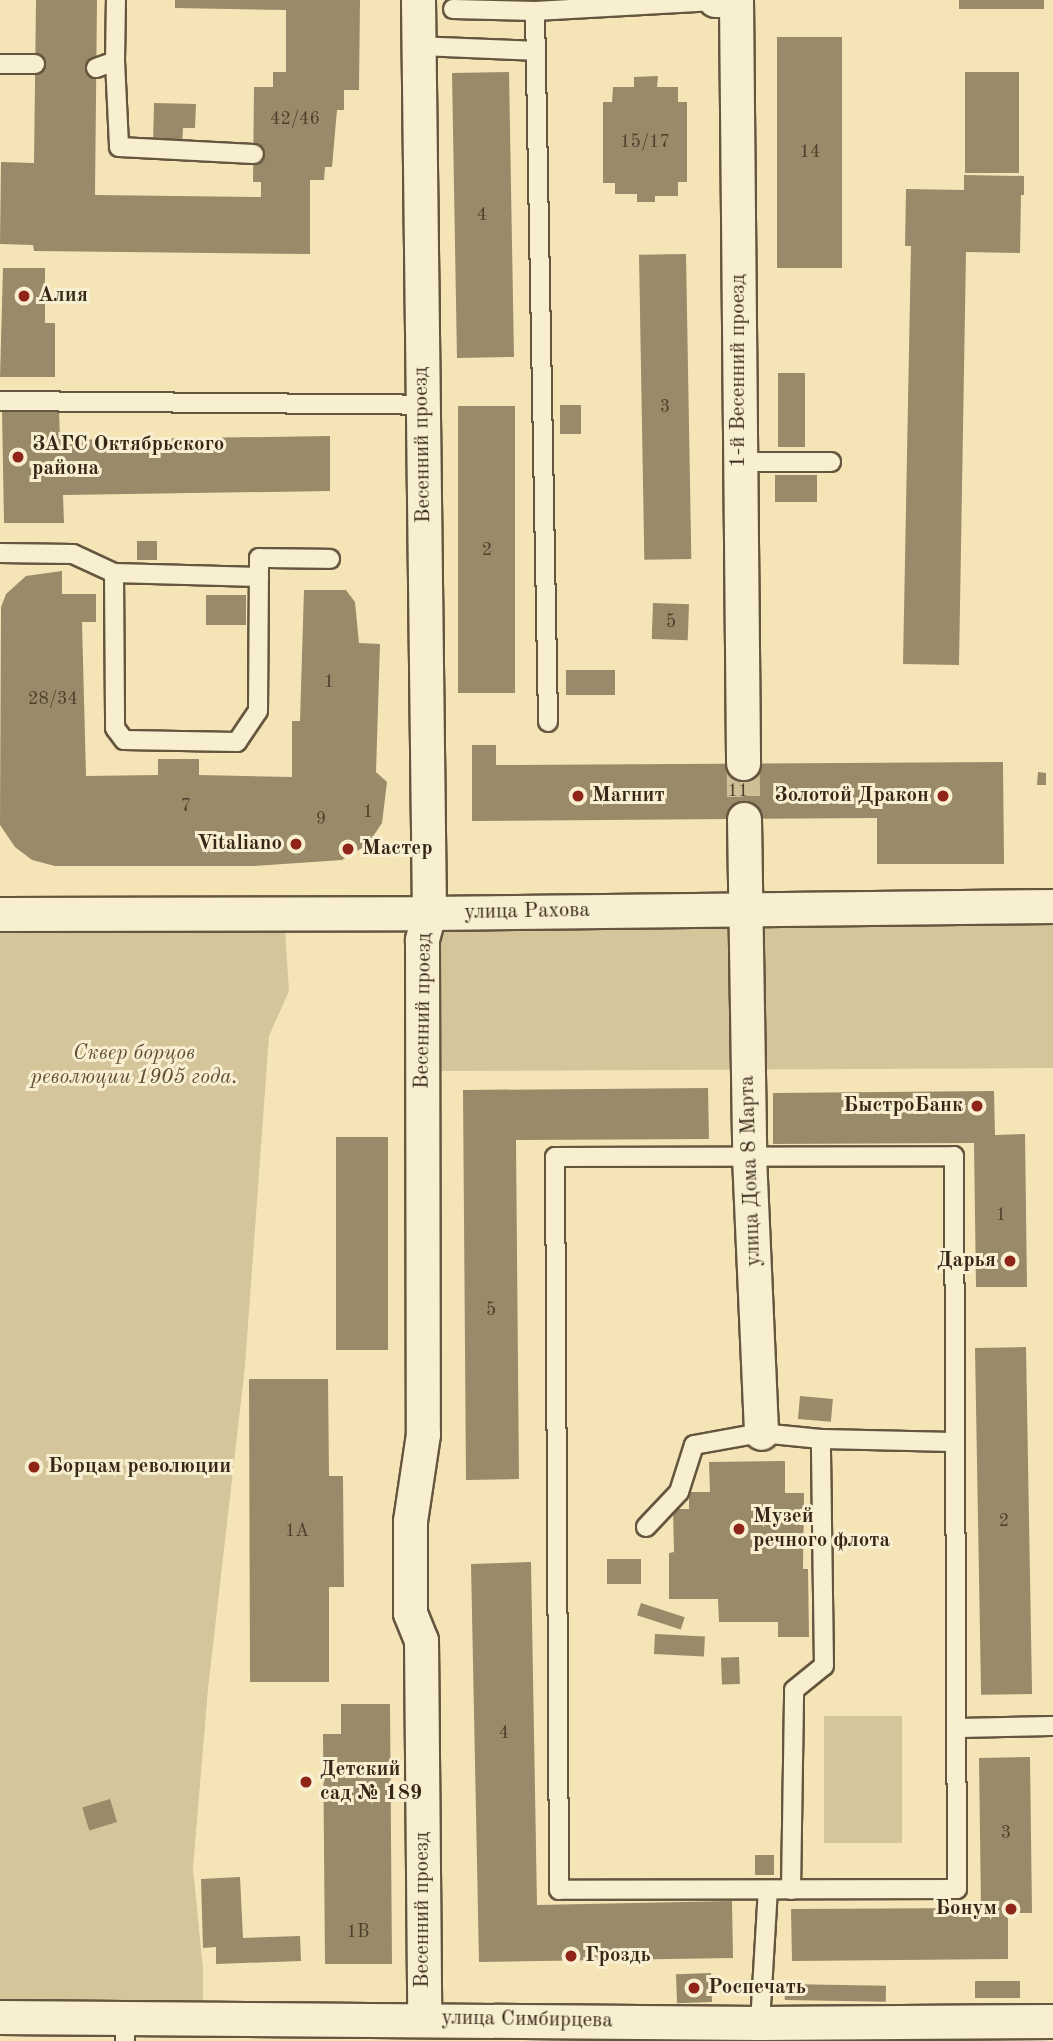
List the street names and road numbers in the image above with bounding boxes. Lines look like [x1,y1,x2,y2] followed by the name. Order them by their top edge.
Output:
[726,274,752,468] street label: 1-й Весенний проезд
[409,367,437,523] street label: Весенний проезд
[464,898,590,926] street label: улица Рахова
[410,933,438,1089] street label: Весенний проезд
[735,1075,767,1267] street label: улица Дома 8 Марта
[410,1832,436,1988] street label: Весенний проезд
[441,2006,613,2034] street label: улица Симбирцева

